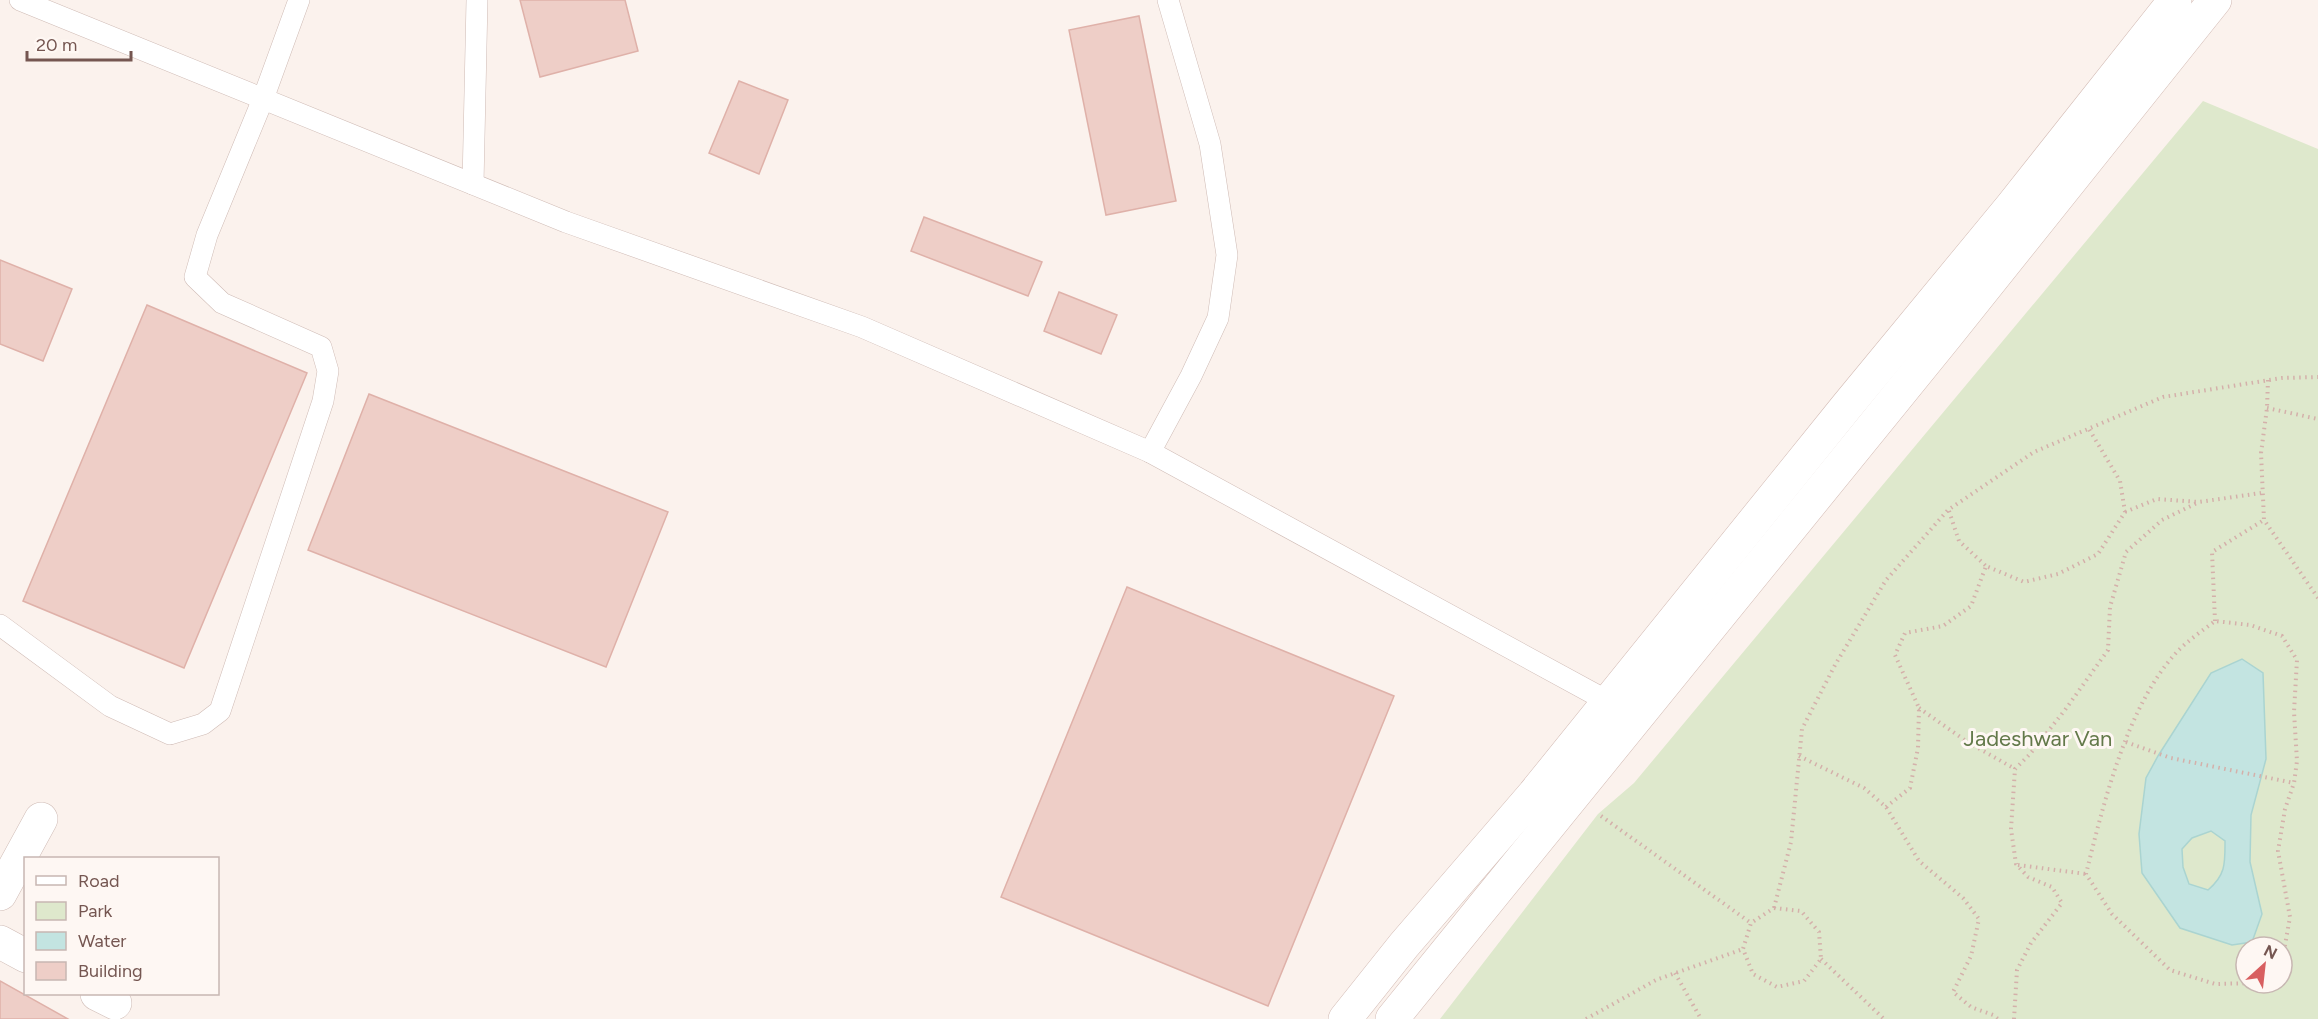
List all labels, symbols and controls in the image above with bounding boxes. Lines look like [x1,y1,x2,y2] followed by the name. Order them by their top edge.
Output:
[27,24,130,62] scale bar
[36,34,77,56] text: 20 m
[1964,725,2112,752] park label: Jadeshwar Van
[24,857,219,995] legend
[78,870,119,892] text: Road
[78,900,113,922] text: Park
[78,930,126,952] text: Water
[2234,935,2294,995] north arrow
[2261,941,2280,963] text: N
[78,960,143,982] text: Building

